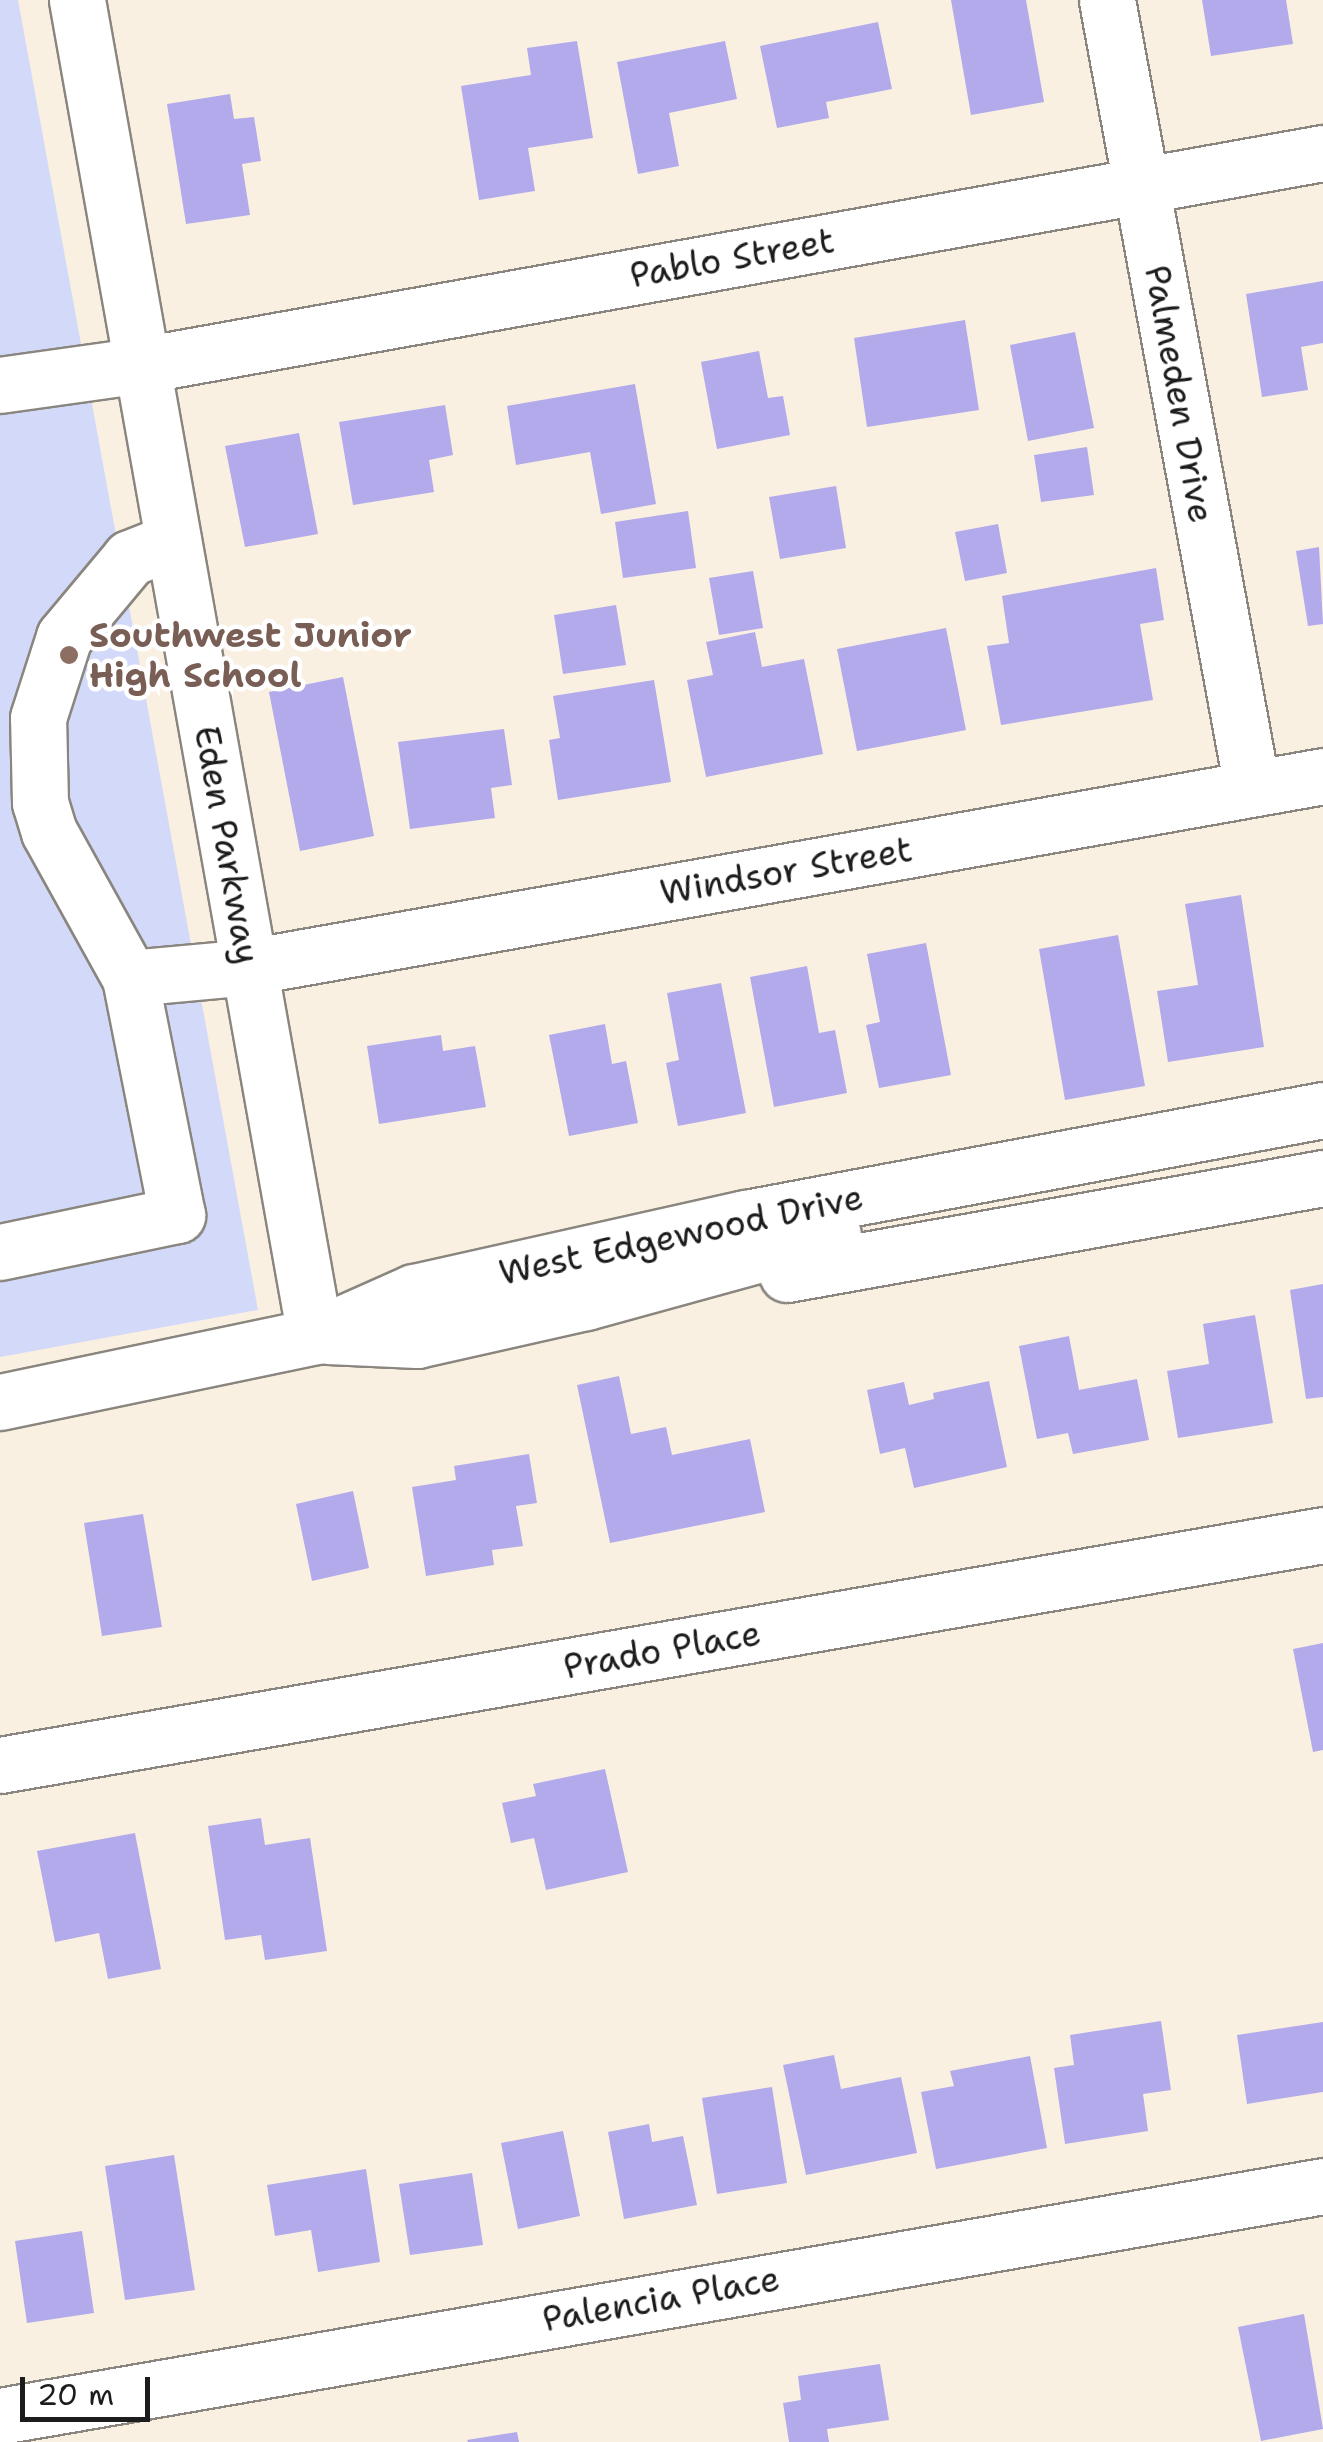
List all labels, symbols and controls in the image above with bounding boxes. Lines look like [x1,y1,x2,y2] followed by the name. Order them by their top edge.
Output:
[627,219,837,297] street label: Pablo Street
[1136,262,1222,526] street label: Palmeden Drive
[89,614,412,696] place label: Southwest Junior High School
[58,644,80,666] marker: Southwest Junior High School
[185,723,269,967] street label: Eden Parkway
[657,828,915,914] street label: Windsor Street
[495,1176,867,1294] street label: West Edgewood Drive
[560,1612,764,1688] street label: Prado Place
[539,2257,783,2341] street label: Palencia Place
[25,2357,155,2419] scale bar
[37,2374,114,2415] text: 20 m

